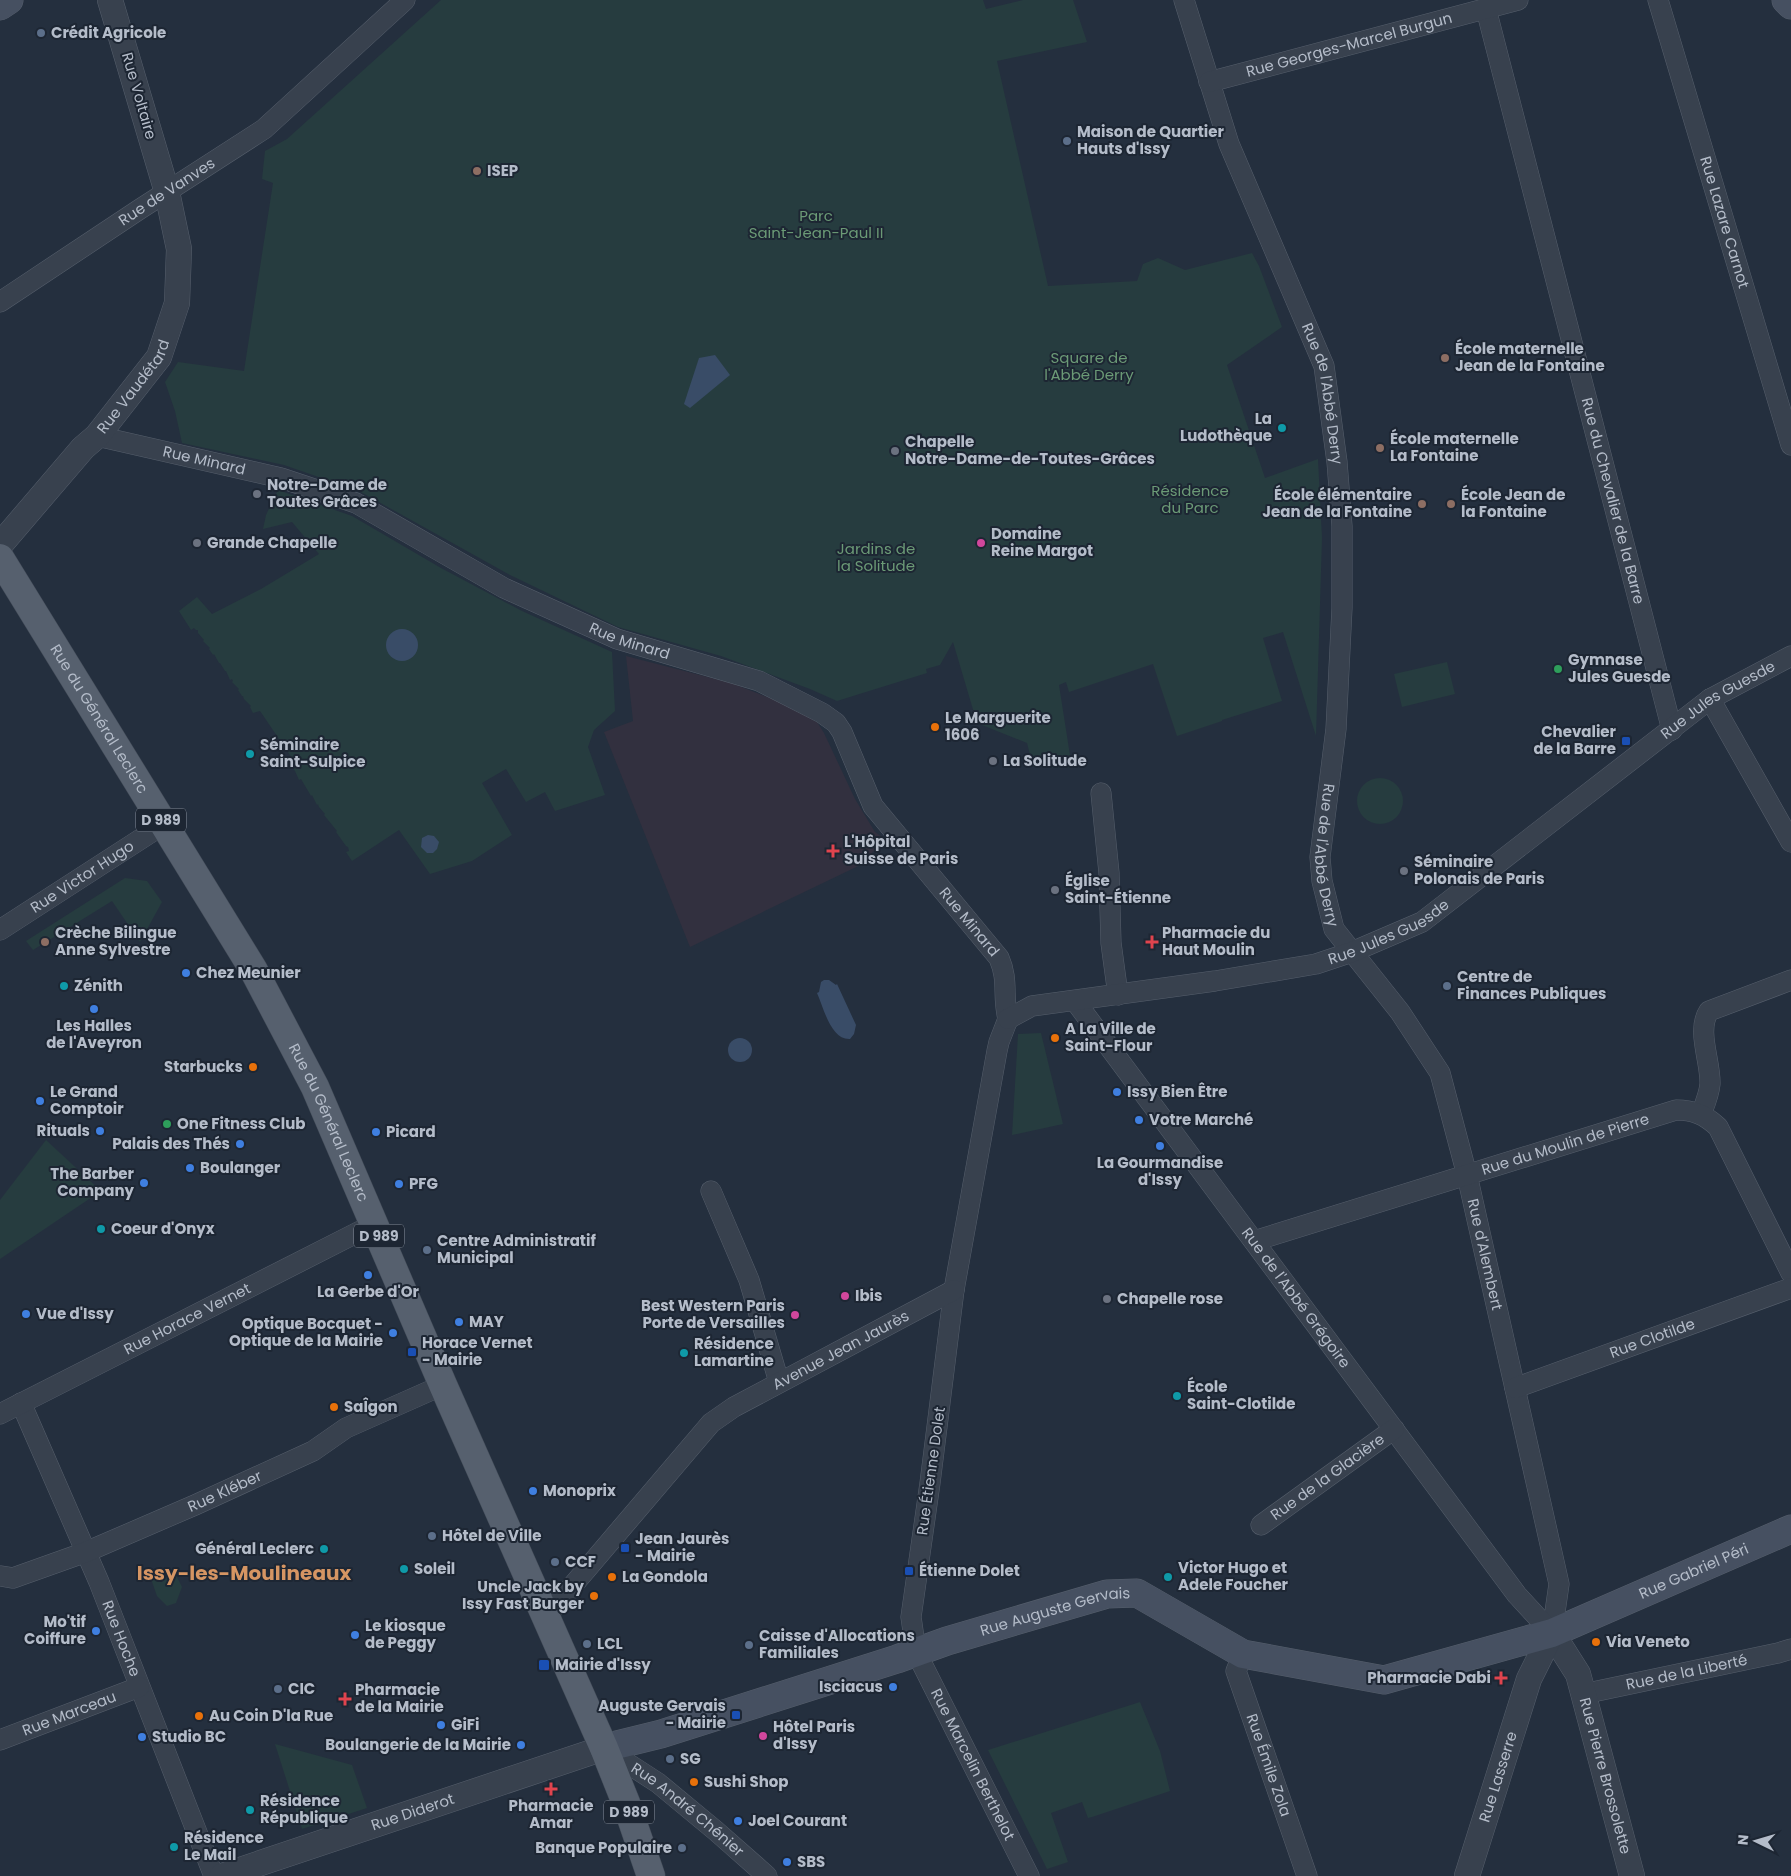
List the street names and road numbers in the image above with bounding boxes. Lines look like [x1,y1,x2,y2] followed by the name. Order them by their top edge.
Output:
[1244,7,1454,82] street label: Rue Georges-Marcel Burgun
[117,50,162,142] street label: Rue Voltaire
[114,152,219,230] street label: Rue de Vanves
[1695,154,1755,291] street label: Rue Lazare Carnot
[1297,320,1348,466] street label: Rue de l'Abbé Derry
[92,337,174,438] street label: Rue Vaudétard
[1577,395,1650,606] street label: Rue du Chevalier de la Barre
[161,440,248,480] street label: Rue Minard
[586,617,673,664] street label: Rue Minard
[46,640,153,797] street label: Rue du Général Leclerc
[1656,655,1779,744] street label: Rue Jules Guesde
[1310,782,1344,929] street label: Rue de l'Abbé Derry
[136,808,186,832] road number: D 989
[26,835,138,918] street label: Rue Victor Hugo
[935,882,1004,961] street label: Rue Minard
[1325,894,1453,969] street label: Rue Jules Guesde
[284,1040,374,1205] street label: Rue du Général Leclerc
[1479,1108,1652,1180] street label: Rue du Moulin de Pierre
[1463,1197,1508,1312] street label: Rue d'Alembert
[1237,1223,1356,1372] street label: Rue de l'Abbé Grégoire
[354,1224,404,1248] road number: D 989
[120,1277,254,1359] street label: Rue Horace Vernet
[769,1305,913,1395] street label: Avenue Jean Jaurès
[1607,1313,1698,1363] street label: Rue Clotilde
[911,1405,950,1536] street label: Rue Étienne Dolet
[1266,1428,1388,1525] street label: Rue de la Glacière
[184,1465,265,1517] street label: Rue Kléber
[1635,1538,1752,1604] street label: Rue Gabriel Péri
[978,1582,1131,1641] street label: Rue Auguste Gervais
[97,1597,146,1680] street label: Rue Hoche
[1624,1649,1749,1695] street label: Rue de la Liberté
[926,1685,1020,1844] street label: Rue Marcelin Berthelot
[19,1686,119,1741] street label: Rue Marceau
[1575,1695,1637,1856] street label: Rue Pierre Brossolette
[1242,1711,1297,1819] street label: Rue Émile Zola
[1474,1729,1522,1825] street label: Rue Lasserre
[627,1757,749,1861] street label: Rue André Chénier
[368,1788,457,1835] street label: Rue Diderot
[604,1800,654,1824] road number: D 989

